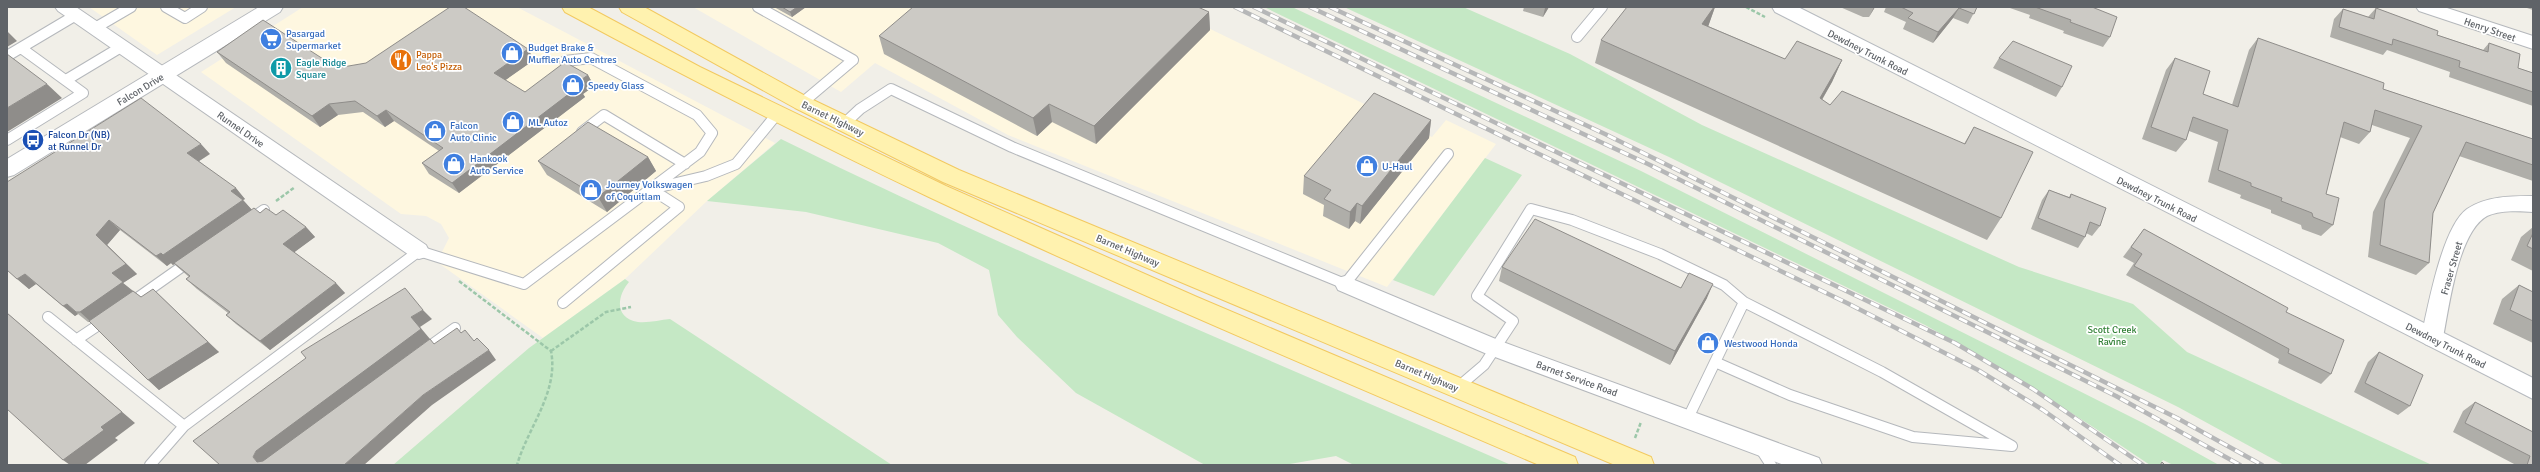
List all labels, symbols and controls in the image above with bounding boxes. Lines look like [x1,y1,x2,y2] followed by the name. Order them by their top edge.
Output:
[2462,15,2518,45] street label: Henry Street
[258,26,284,52] supermarket icon: Pasargad Supermarket
[1825,27,1910,78] street label: Dewdney Trunk Road
[286,28,342,52] place label: Pasargad Supermarket
[499,40,525,66] shop icon: Budget Brake & Muffler Auto Centres
[528,42,617,66] place label: Budget Brake & Muffler Auto Centres
[388,47,414,73] restaurant icon: Pappa Leo's Pizza
[416,49,462,73] place label: Pappa Leo's Pizza
[268,55,294,81] building icon: Eagle Ridge Square
[296,57,346,81] place label: Eagle Ridge Square
[115,71,166,109] street label: Falcon Drive
[560,72,586,98] shop icon: Speedy Glass
[588,80,645,92] place label: Speedy Glass
[799,99,866,139] street label: Barnet Highway
[215,109,266,150] street label: Runnel Drive
[500,109,526,135] shop icon: ML Autoz
[528,117,568,129] place label: ML Autoz
[422,118,448,144] shop icon: Falcon Auto Clinic
[450,120,497,144] place label: Falcon Auto Clinic
[20,127,46,153] bus stop icon: Falcon Dr (NB) at Runnel Dr
[48,129,110,153] place label: Falcon Dr (NB) at Runnel Dr
[441,151,467,177] shop icon: Hankook Auto Service
[470,153,524,177] place label: Hankook Auto Service
[1354,153,1380,179] shop icon: U-Haul
[1382,161,1412,173] place label: U-Haul
[2114,174,2199,225] street label: Dewdney Trunk Road
[578,177,604,203] shop icon: Journey Volkswagen of Coquitlam
[606,179,693,203] place label: Journey Volkswagen of Coquitlam
[1094,232,1161,270] street label: Barnet Highway
[2439,240,2465,296] street label: Fraser Street
[2403,320,2488,371] street label: Dewdney Trunk Road
[2087,324,2137,348] park label: Scott Creek Ravine
[1695,330,1721,356] shop icon: Westwood Honda
[1724,338,1798,350] place label: Westwood Honda
[1393,357,1460,395] street label: Barnet Highway
[1534,359,1619,399] street label: Barnet Service Road

